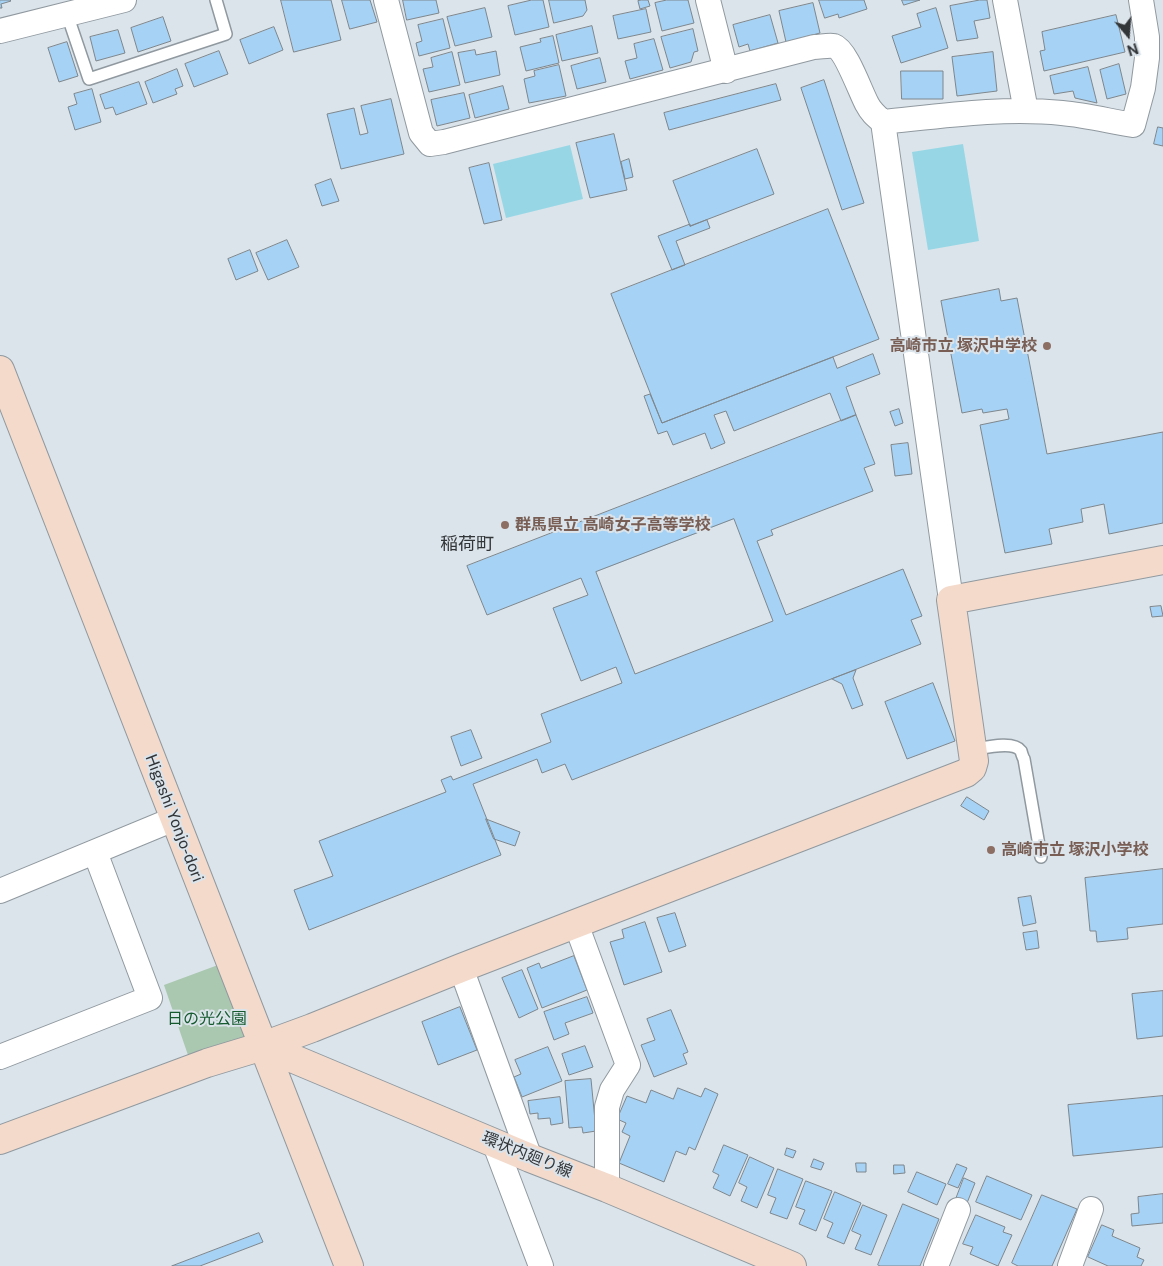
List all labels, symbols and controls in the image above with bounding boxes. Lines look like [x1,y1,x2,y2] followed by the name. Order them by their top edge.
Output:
[1103,10,1153,60] north arrow
[1125,40,1140,59] text: N
[889,336,1037,356] place label: 高崎市立 塚沢中学校
[1041,340,1053,352] marker: 高崎市立 塚沢中学校
[515,515,711,535] place label: 群馬県立 高崎女子高等学校
[499,519,511,531] marker: 群馬県立 高崎女子高等学校
[440,533,494,555] district label: 稲荷町
[141,751,207,885] street label: Higashi Yonjo-dori
[1001,840,1149,860] place label: 高崎市立 塚沢小学校
[985,844,997,856] marker: 高崎市立 塚沢小学校
[167,1009,247,1029] park label: 日の光公園
[479,1128,575,1182] street label: 環状内廻り線

